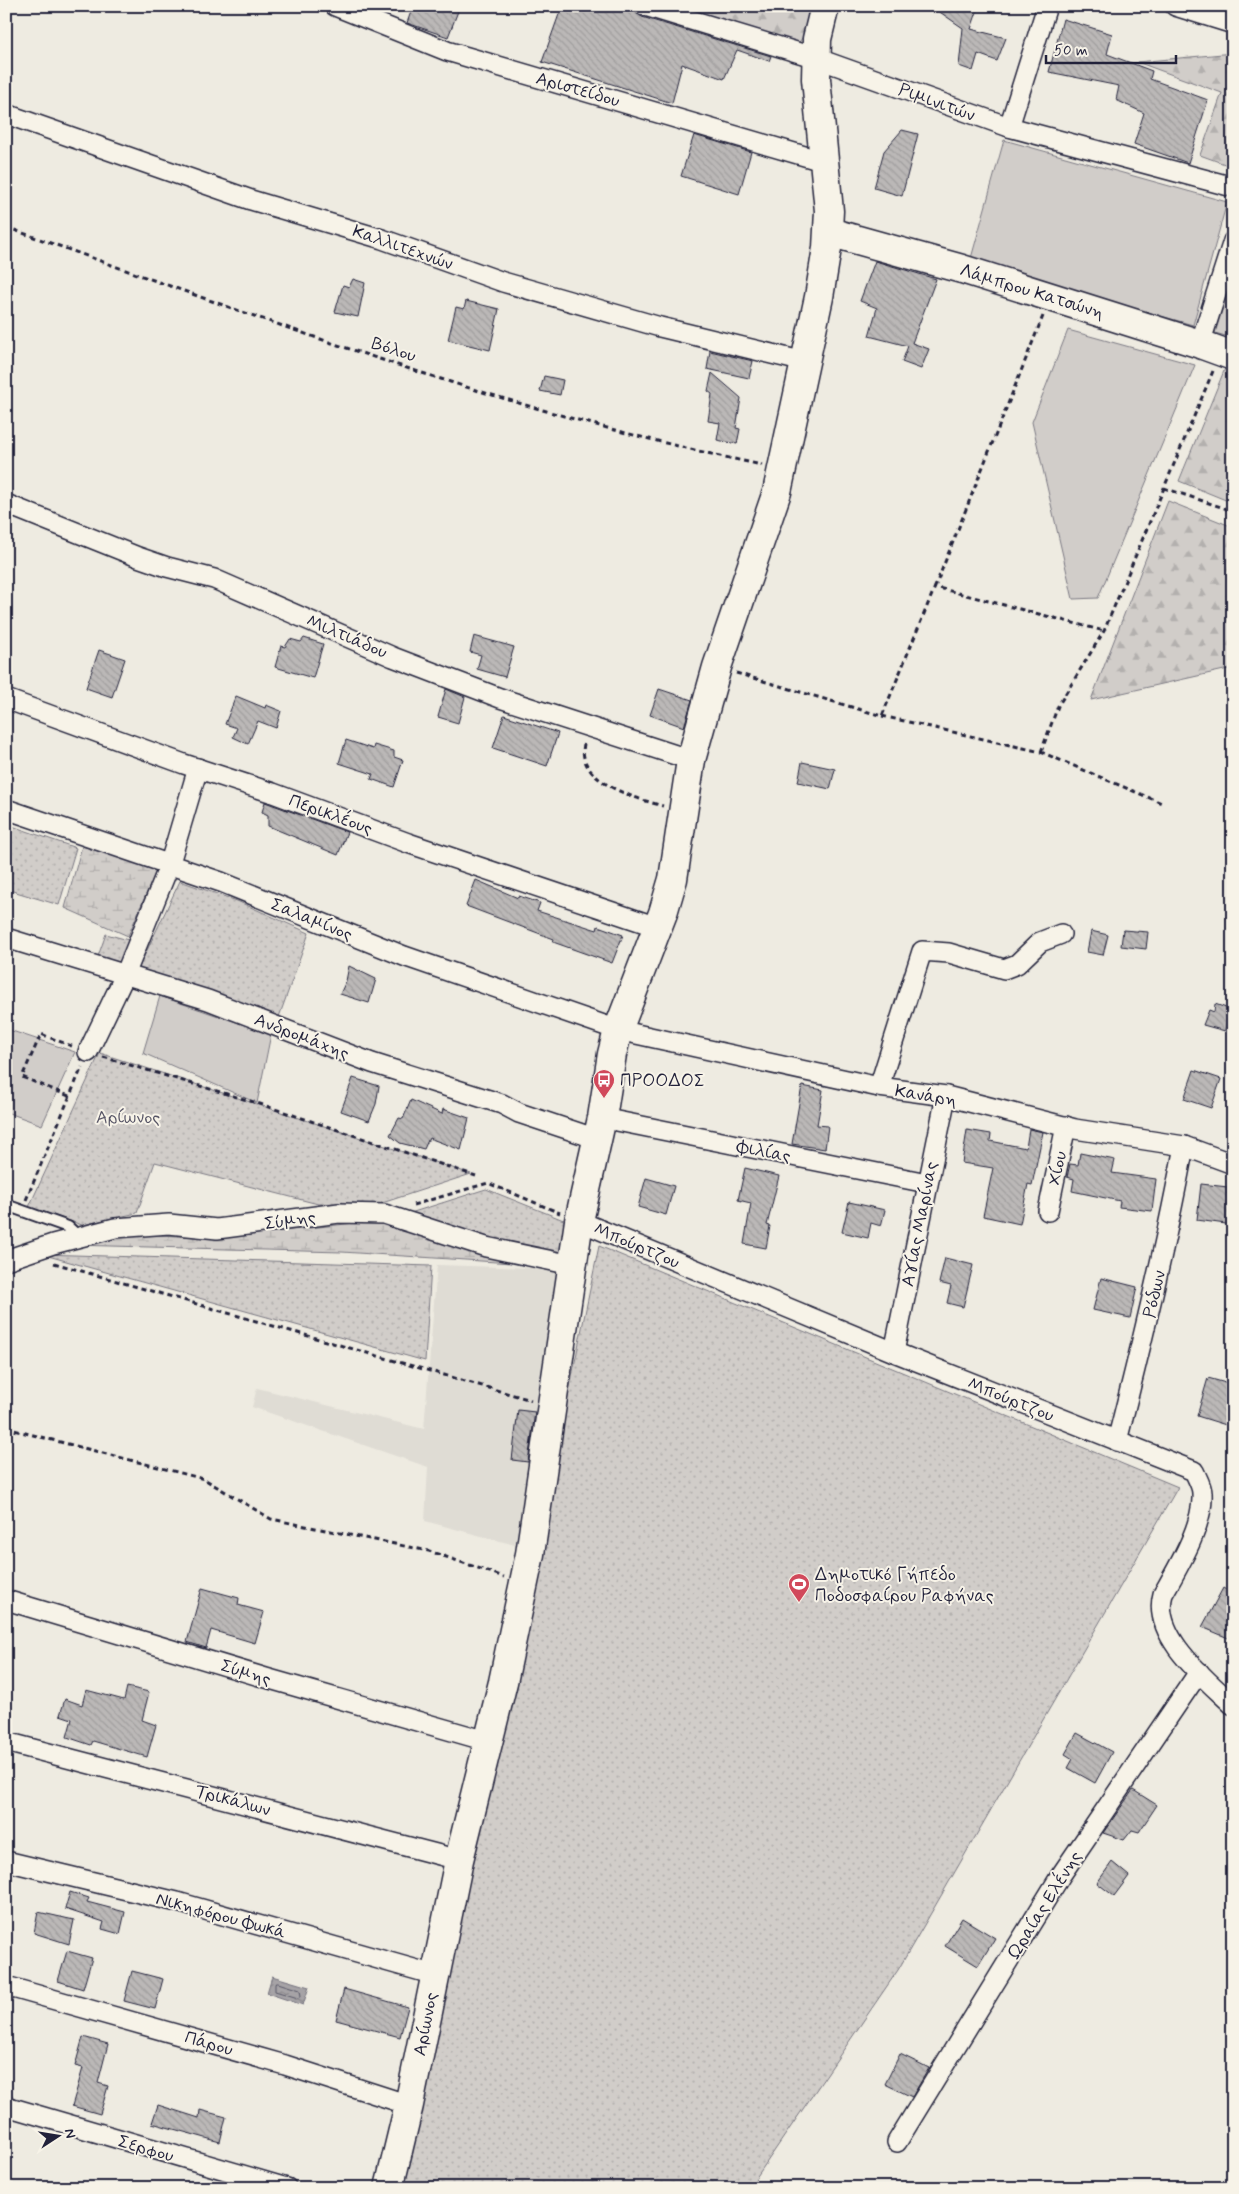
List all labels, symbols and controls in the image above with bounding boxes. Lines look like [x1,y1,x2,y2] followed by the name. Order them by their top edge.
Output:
[1046,32,1176,64] scale bar
[1054,41,1088,61] text: 50 m
[533,67,622,113] street label: Αριστείδου
[895,78,978,128] street label: Ριμινιτών
[349,220,456,276] street label: Καλλιτεχνών
[957,259,1107,325] street label: Λάμπρου Κατσώνη
[368,331,419,368] street label: Βόλου
[302,609,391,665] street label: Μιλτιάδου
[285,788,376,841] street label: Περικλέους
[267,893,356,947] street label: Σαλαμίνος
[251,1008,353,1066] street label: Ανδρομάχης
[592,1068,616,1099] bus stop icon: ΠΡΟΟΔΟΣ
[620,1069,705,1093] place label: ΠΡΟΟΔΟΣ
[893,1079,959,1113] street label: Κανάρη
[96,1106,160,1130] park label: Αρίωνος
[734,1135,793,1169] street label: Φιλίας
[1043,1149,1073,1187] street label: Χίου
[896,1160,944,1289] street label: Αγίας Μαρίνας
[263,1206,317,1236] street label: Σύμης
[590,1217,683,1275] street label: Μπούρτζου
[1138,1268,1172,1320] street label: Ρόδων
[964,1372,1057,1428] street label: Μπούρτζου
[815,1563,994,1608] place label: Δημοτικό Γήπεδο Ποδοσφαίρου Ραφήνας
[787,1572,811,1603] sports icon: Δημοτικό Γήπεδο Ποδοσφαίρου Ραφήνας
[218,1654,274,1692] street label: Σύμης
[192,1779,273,1823] street label: Τρικάλων
[1001,1846,1088,1964] street label: Ωραίας Ελένης
[153,1887,288,1945] street label: Νικηφόρου Φωκά
[408,1990,444,2058] street label: Αρίωνος
[182,2026,236,2062] street label: Πάρου
[32,2112,82,2162] north arrow
[60,2127,80,2140] text: N
[115,2130,176,2168] street label: Σερφου

